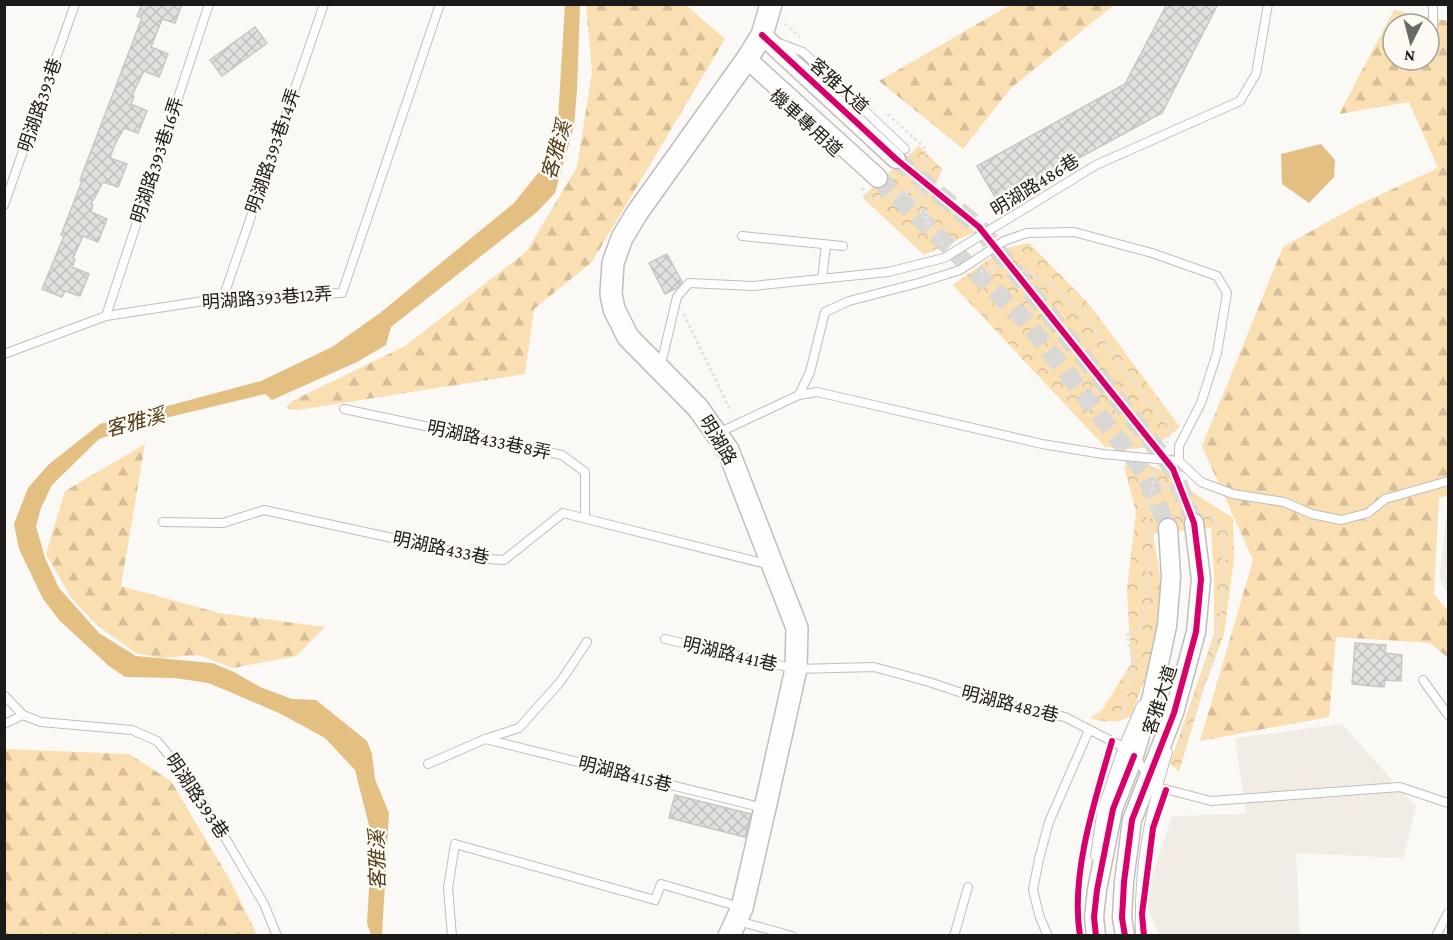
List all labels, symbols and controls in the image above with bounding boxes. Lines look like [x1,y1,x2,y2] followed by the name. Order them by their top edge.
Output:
[1381,12,1441,72] north arrow
[1403,47,1416,65] text: N
[806,54,872,118] street label: 客雅大道
[15,55,65,155] street label: 明湖路393巷
[766,85,846,161] street label: 機車專用道
[242,86,304,216] street label: 明湖路393巷14弄
[127,95,187,225] street label: 明湖路393巷16弄
[537,115,576,182] water label: 客雅溪
[987,150,1083,220] street label: 明湖路486巷
[201,283,333,313] street label: 明湖路393巷12弄
[103,403,170,440] water label: 客雅溪
[696,412,740,468] street label: 明湖路
[425,417,553,463] street label: 明湖路433巷8弄
[391,528,491,568] street label: 明湖路433巷
[681,633,779,675] street label: 明湖路441巷
[1139,663,1181,737] street label: 客雅大道
[959,682,1061,726] street label: 明湖路482巷
[161,750,233,842] street label: 明湖路393巷
[576,753,674,795] street label: 明湖路415巷
[365,827,389,890] water label: 客雅溪

